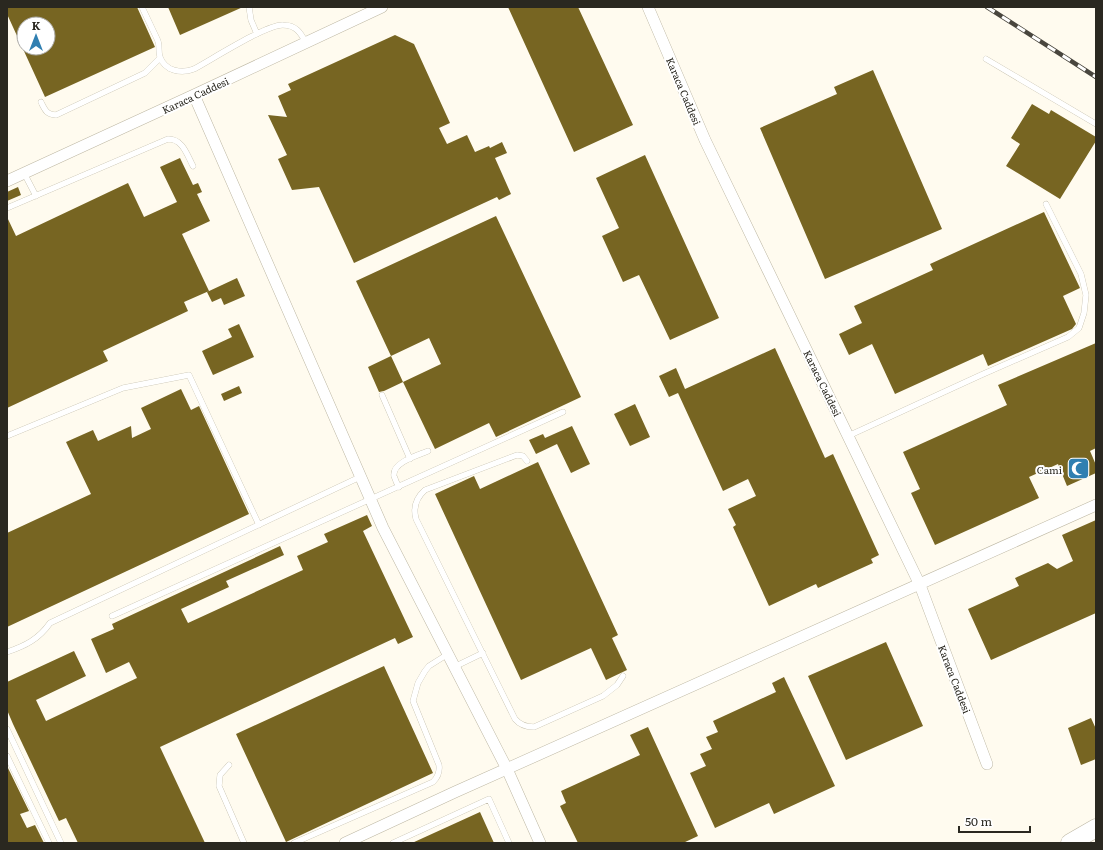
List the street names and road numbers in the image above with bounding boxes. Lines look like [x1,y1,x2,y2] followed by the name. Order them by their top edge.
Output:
[663,55,705,128] street label: Karaca Caddesi
[159,73,232,117] street label: Karaca Caddesi
[800,347,846,419] street label: Karaca Caddesi
[935,643,975,716] street label: Karaca Caddesi

